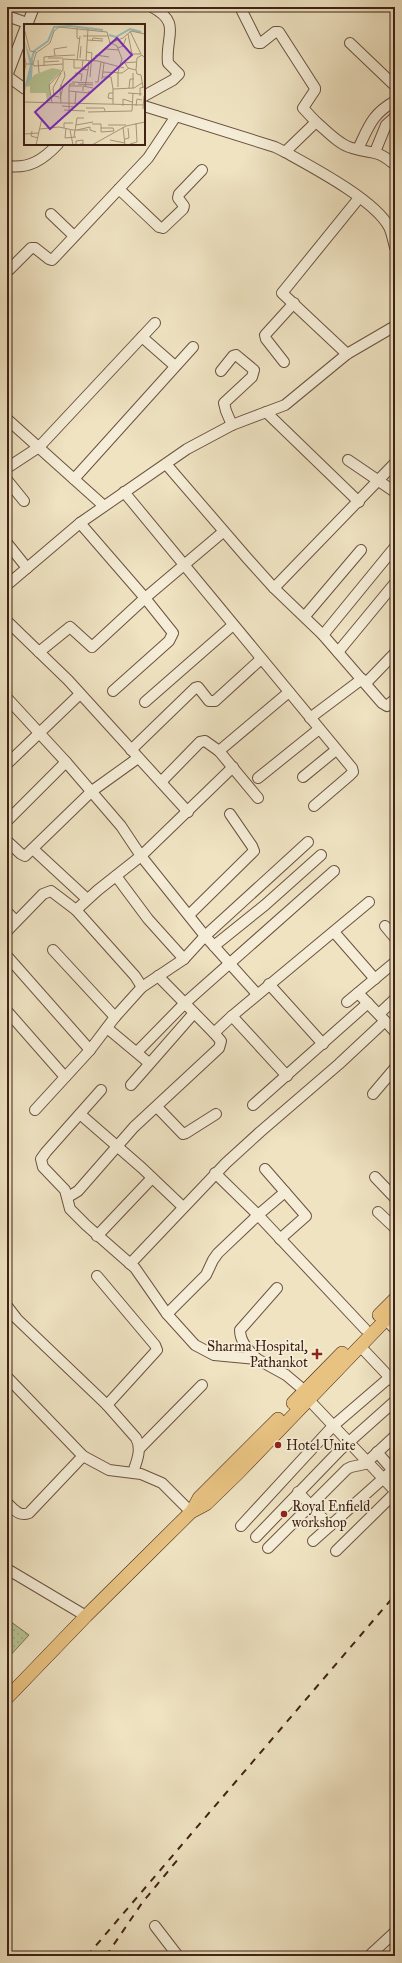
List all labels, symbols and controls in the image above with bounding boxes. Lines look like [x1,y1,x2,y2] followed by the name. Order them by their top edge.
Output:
[24,24,145,145] inset map
[207,1338,308,1371] place label: Sharma Hospital, Pathankot
[311,1348,323,1360] marker: Sharma Hospital, Pathankot
[286,1437,356,1454] place label: Hotel Unite
[273,1440,283,1450] marker: Hotel Unite
[292,1498,370,1531] place label: Royal Enfield workshop
[279,1509,289,1519] marker: Royal Enfield workshop

